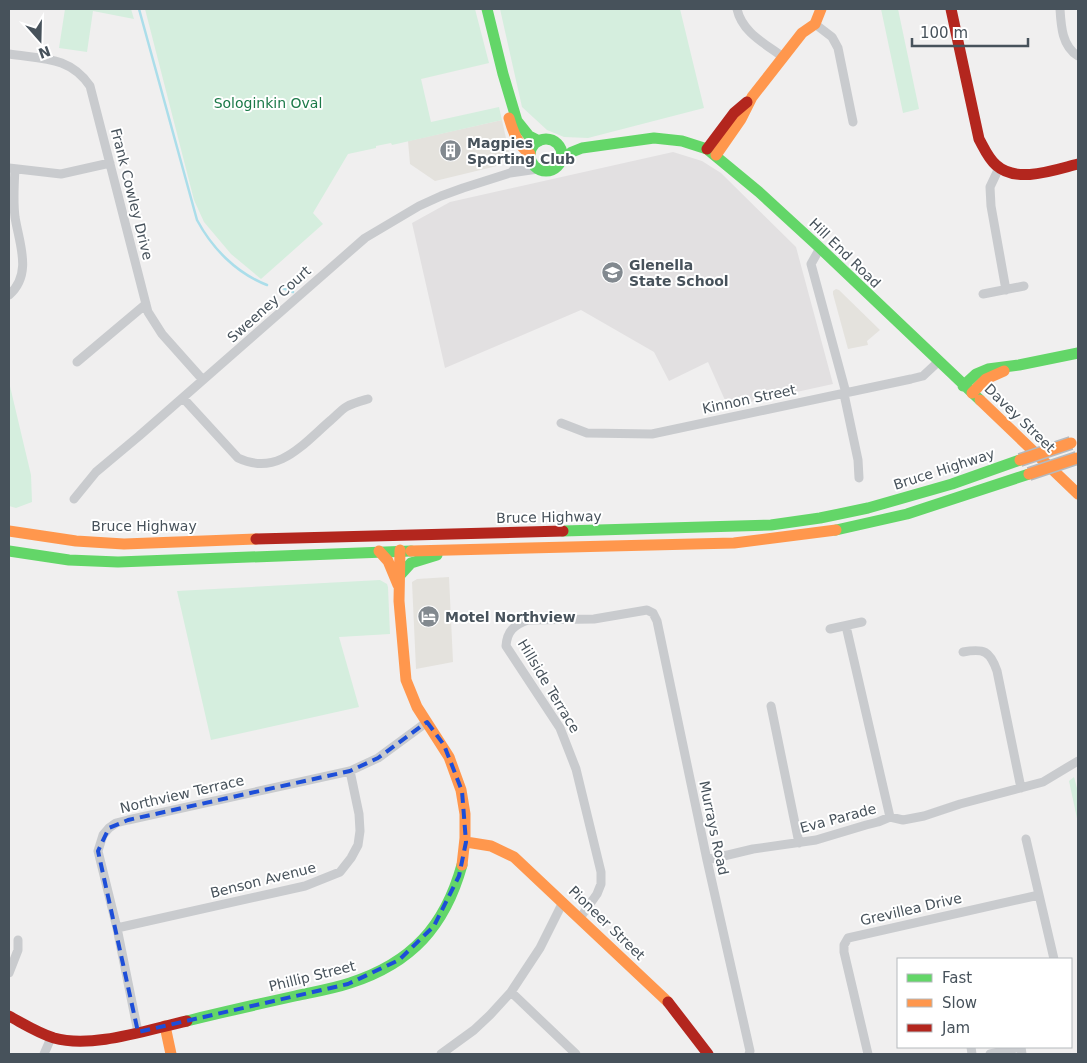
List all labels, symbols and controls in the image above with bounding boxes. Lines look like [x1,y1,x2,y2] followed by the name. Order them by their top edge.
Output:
[15,15,65,65] north arrow
[912,15,1028,47] scale bar
[920,24,968,42] text: 100 m
[36,43,53,62] text: N
[214,95,322,111] park label: Sologinkin Oval
[108,126,156,262] street label: Frank Cowley Drive
[467,135,575,167] place label: Magpies Sporting Club
[439,139,463,163] building icon: Magpies Sporting Club
[806,215,884,291] street label: Hill End Road
[629,257,729,289] place label: Glenella State School
[601,261,625,285] school or university icon: Glenella State School
[224,262,314,345] street label: Sweeney Court
[982,380,1059,456] street label: Davey Street
[701,381,798,417] street label: Kinnon Street
[891,445,997,493] street label: Bruce Highway
[496,508,602,526] street label: Bruce Highway
[91,518,197,534] street label: Bruce Highway
[417,605,441,629] hotel icon: Motel Northview
[445,609,576,625] place label: Motel Northview
[515,636,583,736] street label: Hillside Terrace
[118,772,246,816] street label: Northview Terrace
[696,779,732,877] street label: Murrays Road
[798,800,878,836] street label: Eva Parade
[209,859,317,901] street label: Benson Avenue
[566,883,649,964] street label: Pioneer Street
[859,890,963,928] street label: Grevillea Drive
[267,957,357,994] street label: Phillip Street
[897,958,1072,1048] legend
[942,969,972,987] text: Fast
[942,994,977,1012] text: Slow
[941,1019,970,1037] text: Jam

